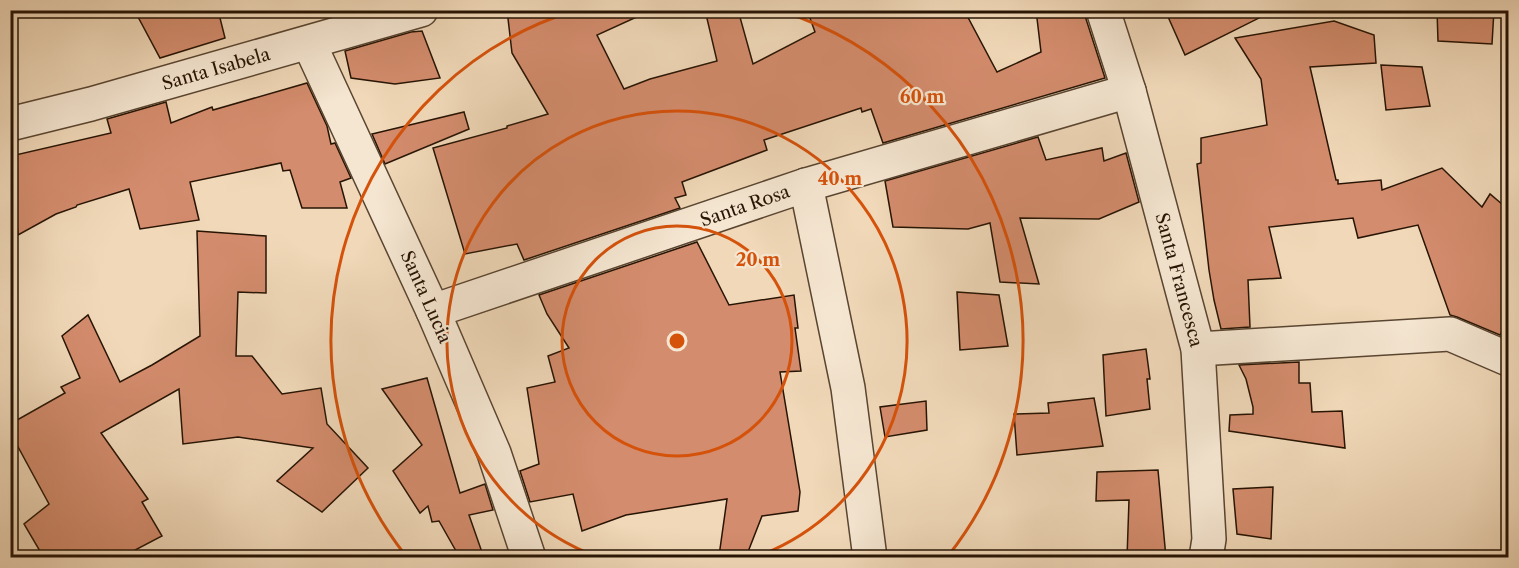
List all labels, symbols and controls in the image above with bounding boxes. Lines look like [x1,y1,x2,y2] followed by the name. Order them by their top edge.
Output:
[159,43,273,95] street label: Santa Isabela
[900,86,944,108] text: 60 m
[818,168,862,190] text: 40 m
[697,180,793,232] street label: Santa Rosa
[1151,210,1208,350] street label: Santa Francesca
[396,247,456,347] street label: Santa Lucia
[736,249,780,271] text: 20 m
[667,331,687,351] centre of rings

